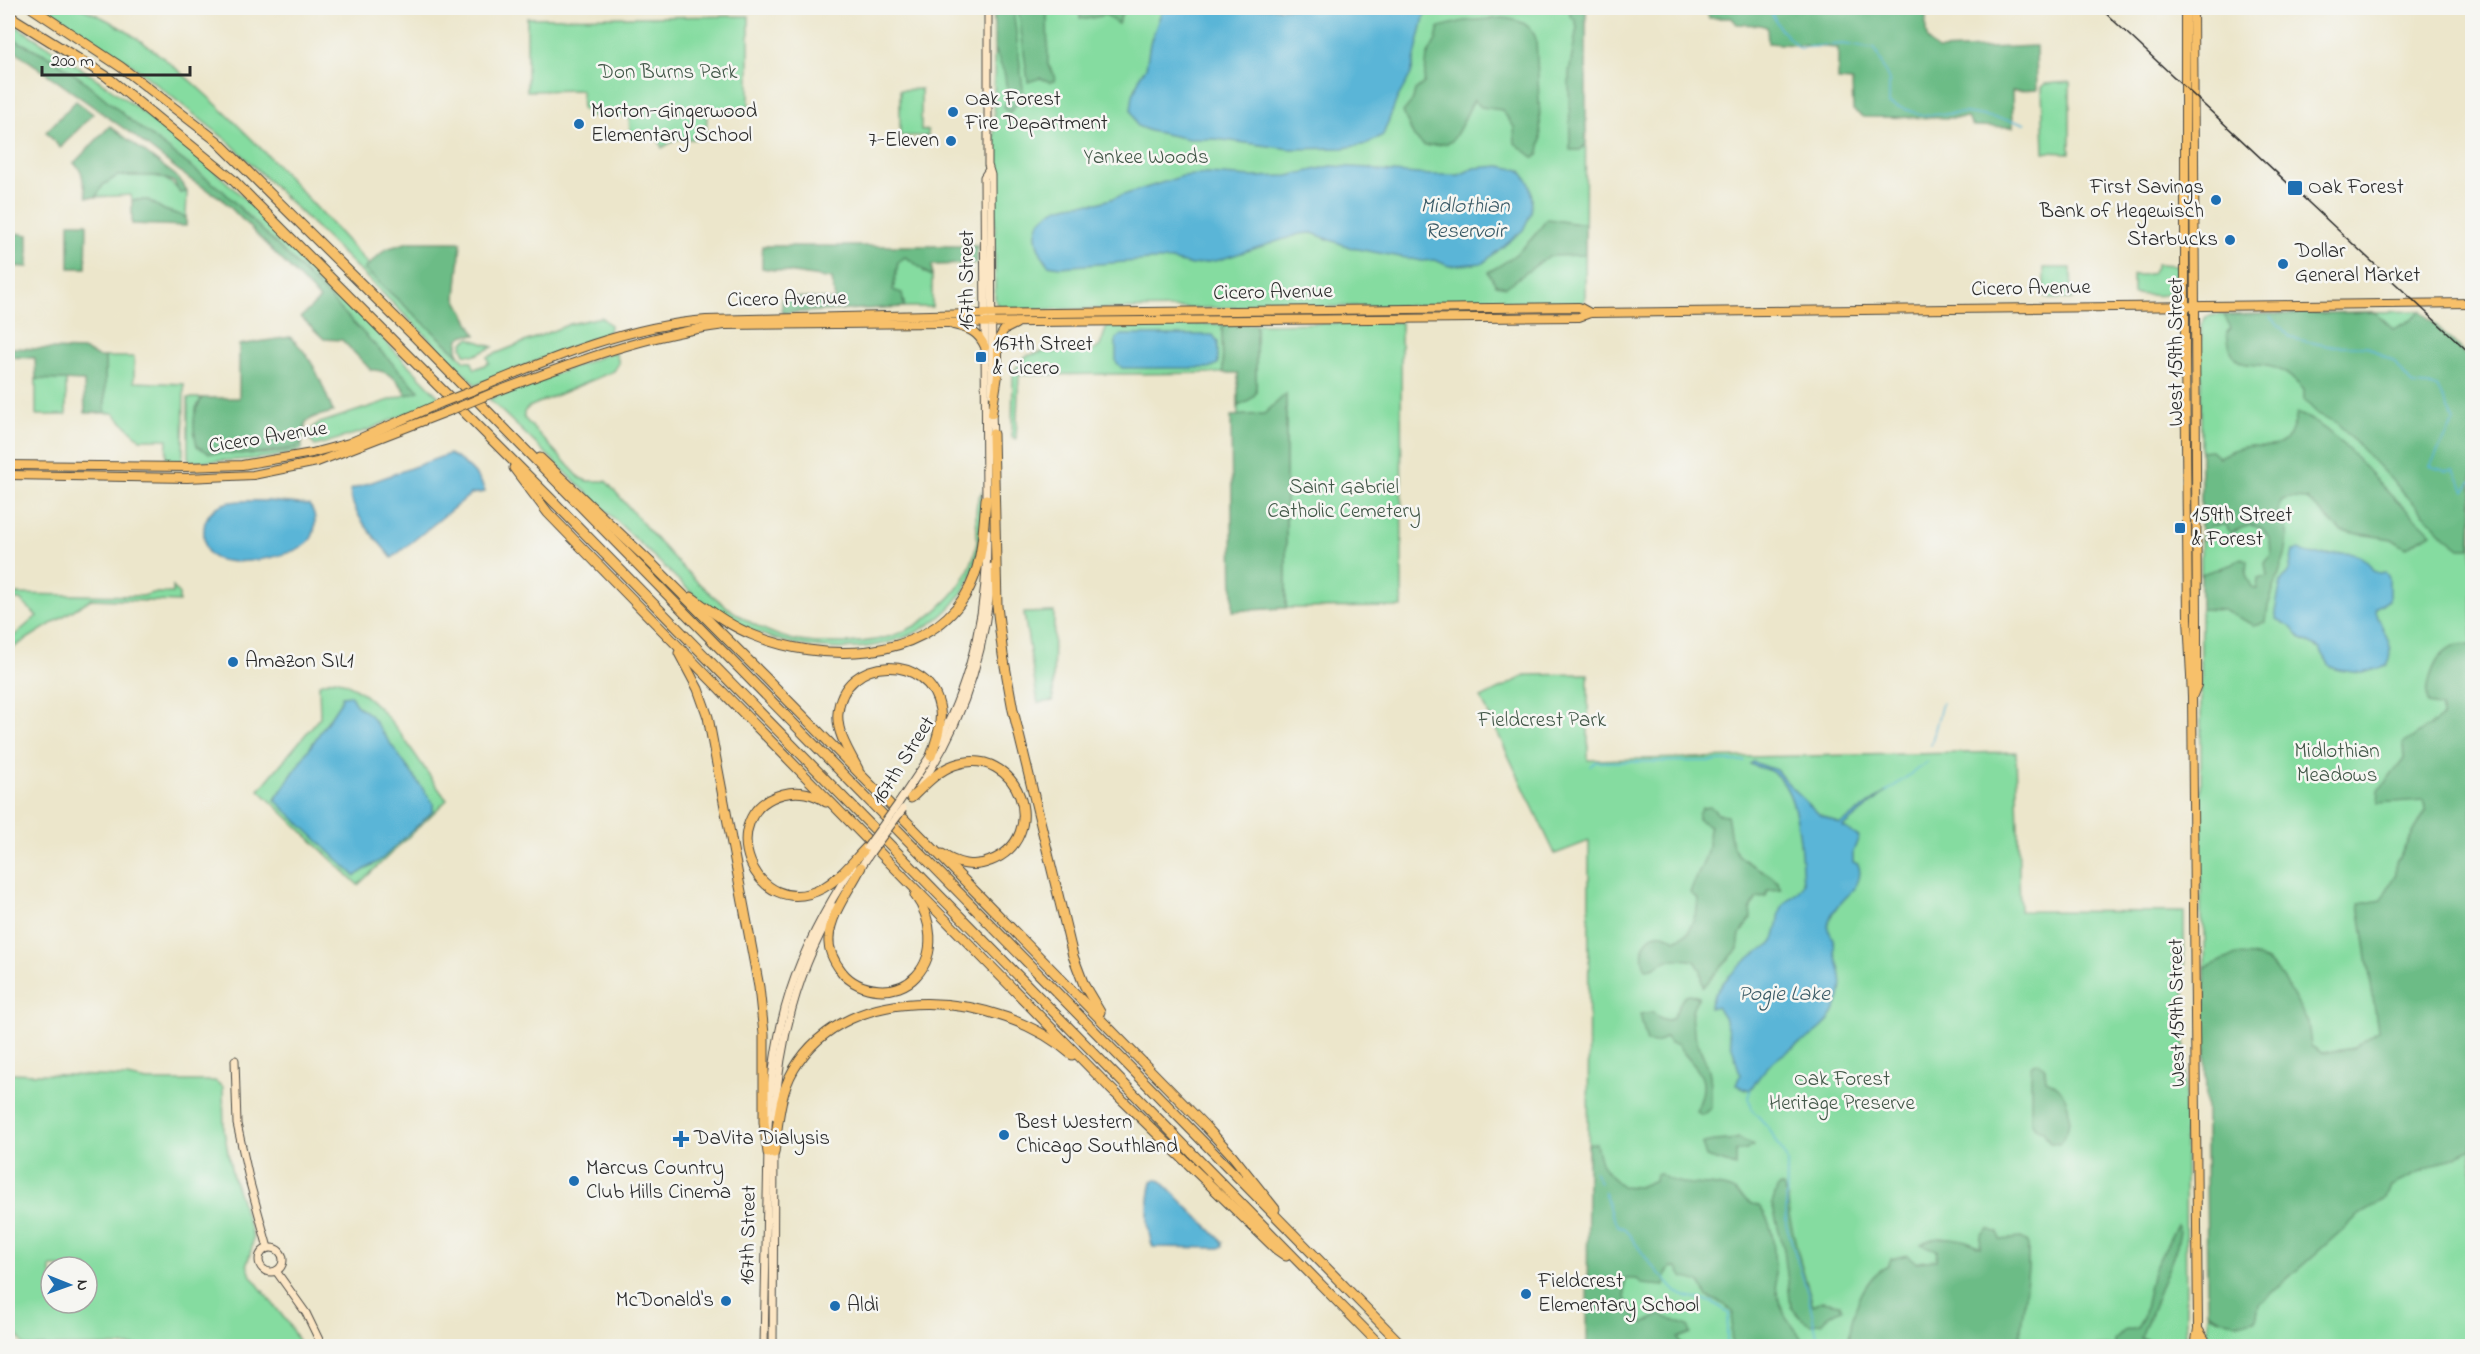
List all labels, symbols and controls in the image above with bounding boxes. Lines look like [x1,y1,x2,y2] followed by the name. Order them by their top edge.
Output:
[42,39,190,77] scale bar
[51,49,94,75] text: 200 m
[598,58,738,88] park label: Don Burns Park
[964,85,1108,139] place label: Oak Forest Fire Department
[591,97,757,153] place label: Morton-Gingerwood Elementary School
[946,105,960,119] marker: Oak Forest Fire Department
[572,117,586,131] marker: Morton-Gingerwood Elementary School
[868,126,939,156] place label: 7-Eleven
[944,134,958,148] marker: 7-Eleven
[1083,143,1209,173] park label: Yankee Woods
[2039,173,2204,229] place label: First Savings Bank of Hegewisch
[2308,173,2404,203] place label: Oak Forest
[2286,179,2304,197] marker: Oak Forest
[1420,191,1511,248] water label: Midlothian Reservoir
[2209,193,2223,207] marker: First Savings Bank of Hegewisch
[2127,225,2218,255] place label: Starbucks
[953,230,983,330] street label: 167th Street
[2223,233,2237,247] marker: Starbucks
[2294,237,2420,291] place label: Dollar General Market
[2276,257,2290,271] marker: Dollar General Market
[1971,273,2092,305] street label: Cicero Avenue
[1213,277,1334,309] street label: Cicero Avenue
[2162,278,2192,426] street label: West 159th Street
[727,284,848,316] street label: Cicero Avenue
[993,330,1093,384] place label: 167th Street & Cicero
[974,350,988,364] marker: 167th Street & Cicero
[207,414,330,462] street label: Cicero Avenue
[1267,473,1421,529] park label: Saint Gabriel Catholic Cemetery
[2192,501,2292,555] place label: 159th Street & Forest
[2173,521,2187,535] marker: 159th Street & Forest
[245,647,354,677] place label: Amazon SIL1
[226,655,240,669] marker: Amazon SIL1
[1477,706,1607,736] park label: Fieldcrest Park
[865,711,943,811] street label: 167th Street
[2294,737,2380,791] park label: Midlothian Meadows
[2162,938,2194,1088] street label: West 159th Street
[1738,979,1831,1011] water label: Pogie Lake
[1769,1065,1916,1121] park label: Oak Forest Heritage Preserve
[1015,1108,1178,1164] place label: Best Western Chicago Southland
[693,1124,830,1156] place label: DaVita Dialysis
[997,1128,1011,1142] marker: Best Western Chicago Southland
[672,1130,690,1148] marker: DaVita Dialysis
[586,1154,731,1208] place label: Marcus Country Club Hills Cinema
[567,1174,581,1188] marker: Marcus Country Club Hills Cinema
[733,1185,765,1285] street label: 167th Street
[39,1255,99,1315] north arrow
[1537,1267,1699,1323] place label: Fieldcrest Elementary School
[70,1280,94,1291] text: N
[616,1286,714,1316] place label: McDonald's
[1519,1287,1533,1301] marker: Fieldcrest Elementary School
[847,1291,879,1321] place label: Aldi
[719,1294,733,1308] marker: McDonald's
[828,1299,842,1313] marker: Aldi

